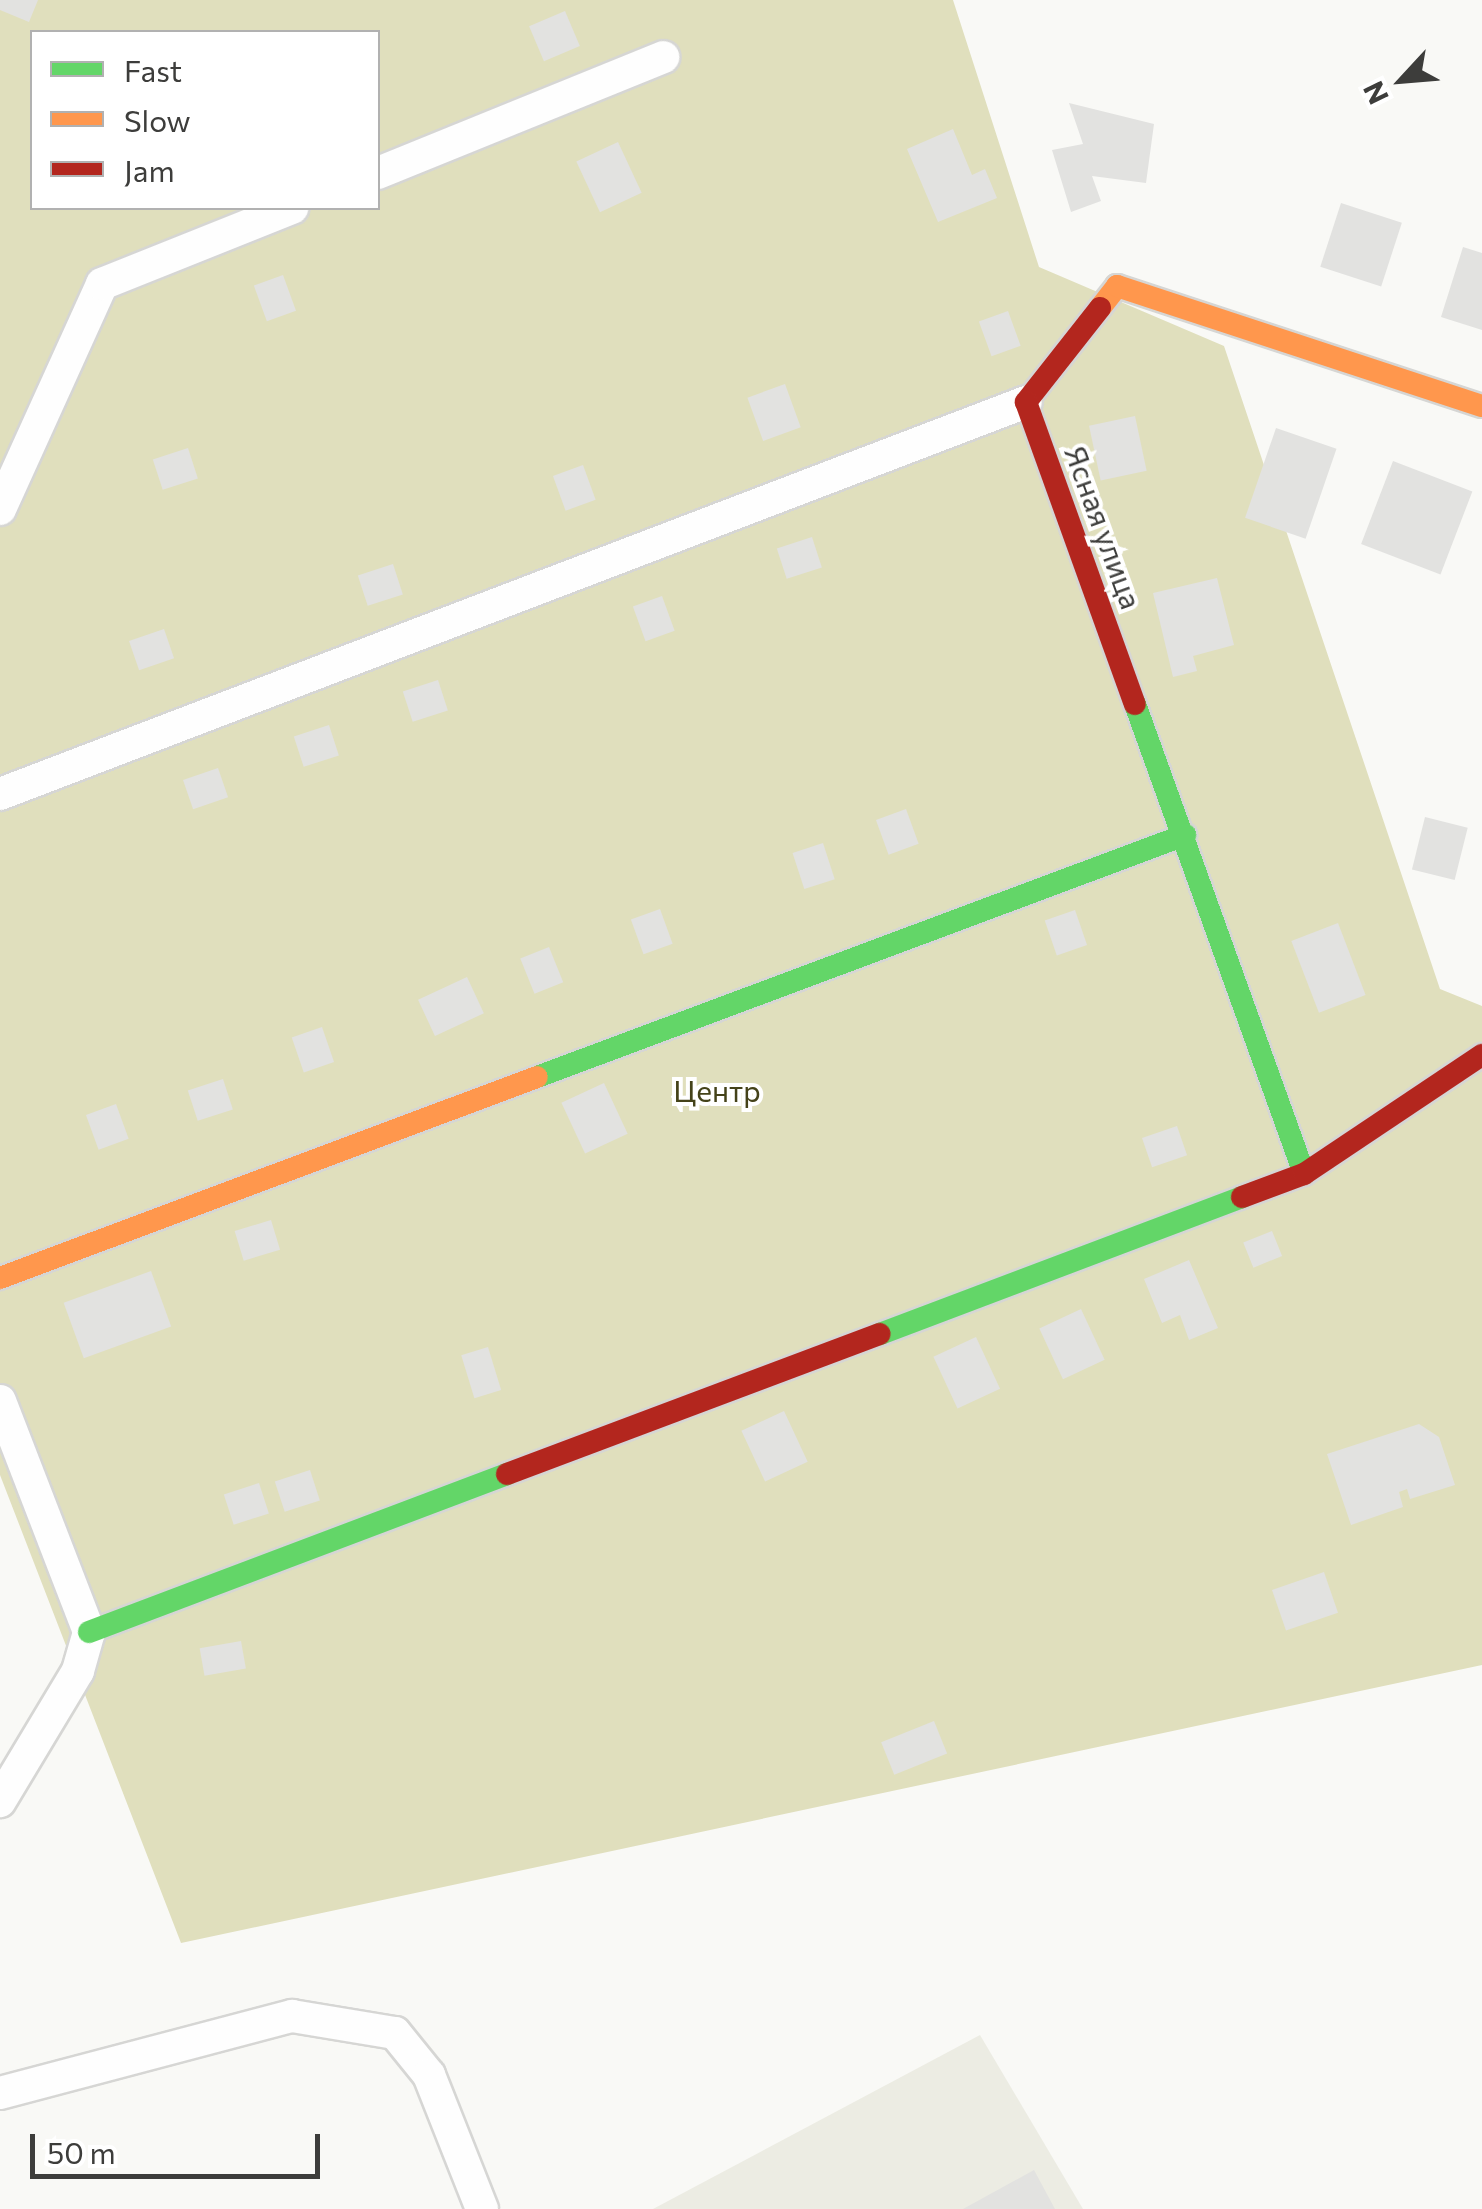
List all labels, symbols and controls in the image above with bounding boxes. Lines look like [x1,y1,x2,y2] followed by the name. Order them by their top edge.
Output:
[30,30,380,210] legend
[1352,30,1452,130] north arrow
[124,51,182,88] text: Fast
[1355,76,1395,110] text: N
[124,101,191,138] text: Slow
[124,151,175,188] text: Jam
[1058,440,1150,614] street label: Ясная улица
[673,1072,761,1108] park label: Центр
[35,2114,325,2176] scale bar
[47,2133,116,2170] text: 50 m

